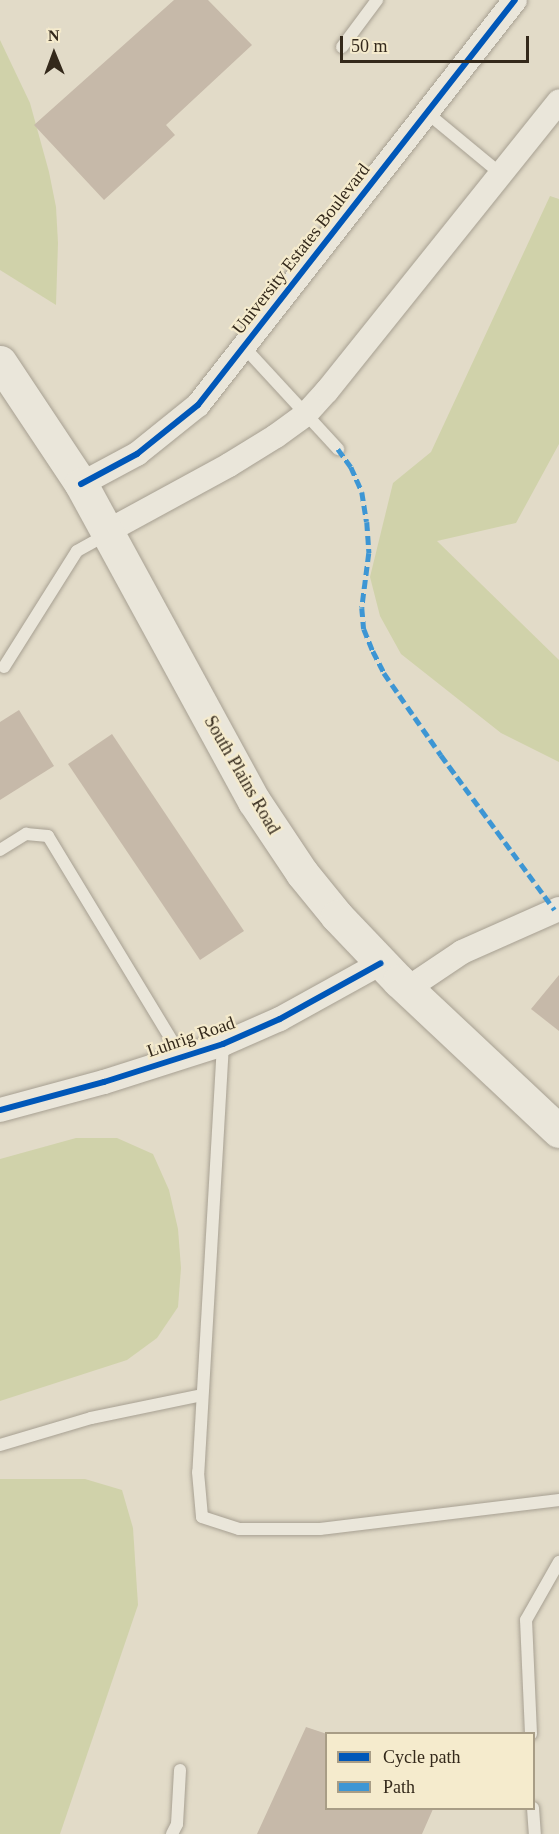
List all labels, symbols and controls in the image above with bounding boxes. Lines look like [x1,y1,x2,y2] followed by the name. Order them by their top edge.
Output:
[24,24,84,84] north arrow
[343,24,532,62] scale bar
[48,27,60,44] text: N
[351,36,388,56] text: 50 m
[228,159,374,339] street label: University Estates Boulevard
[199,712,285,838] street label: South Plains Road
[144,1012,238,1062] street label: Luhrig Road
[325,1732,535,1810] legend
[383,1747,460,1767] text: Cycle path
[383,1777,415,1797] text: Path

